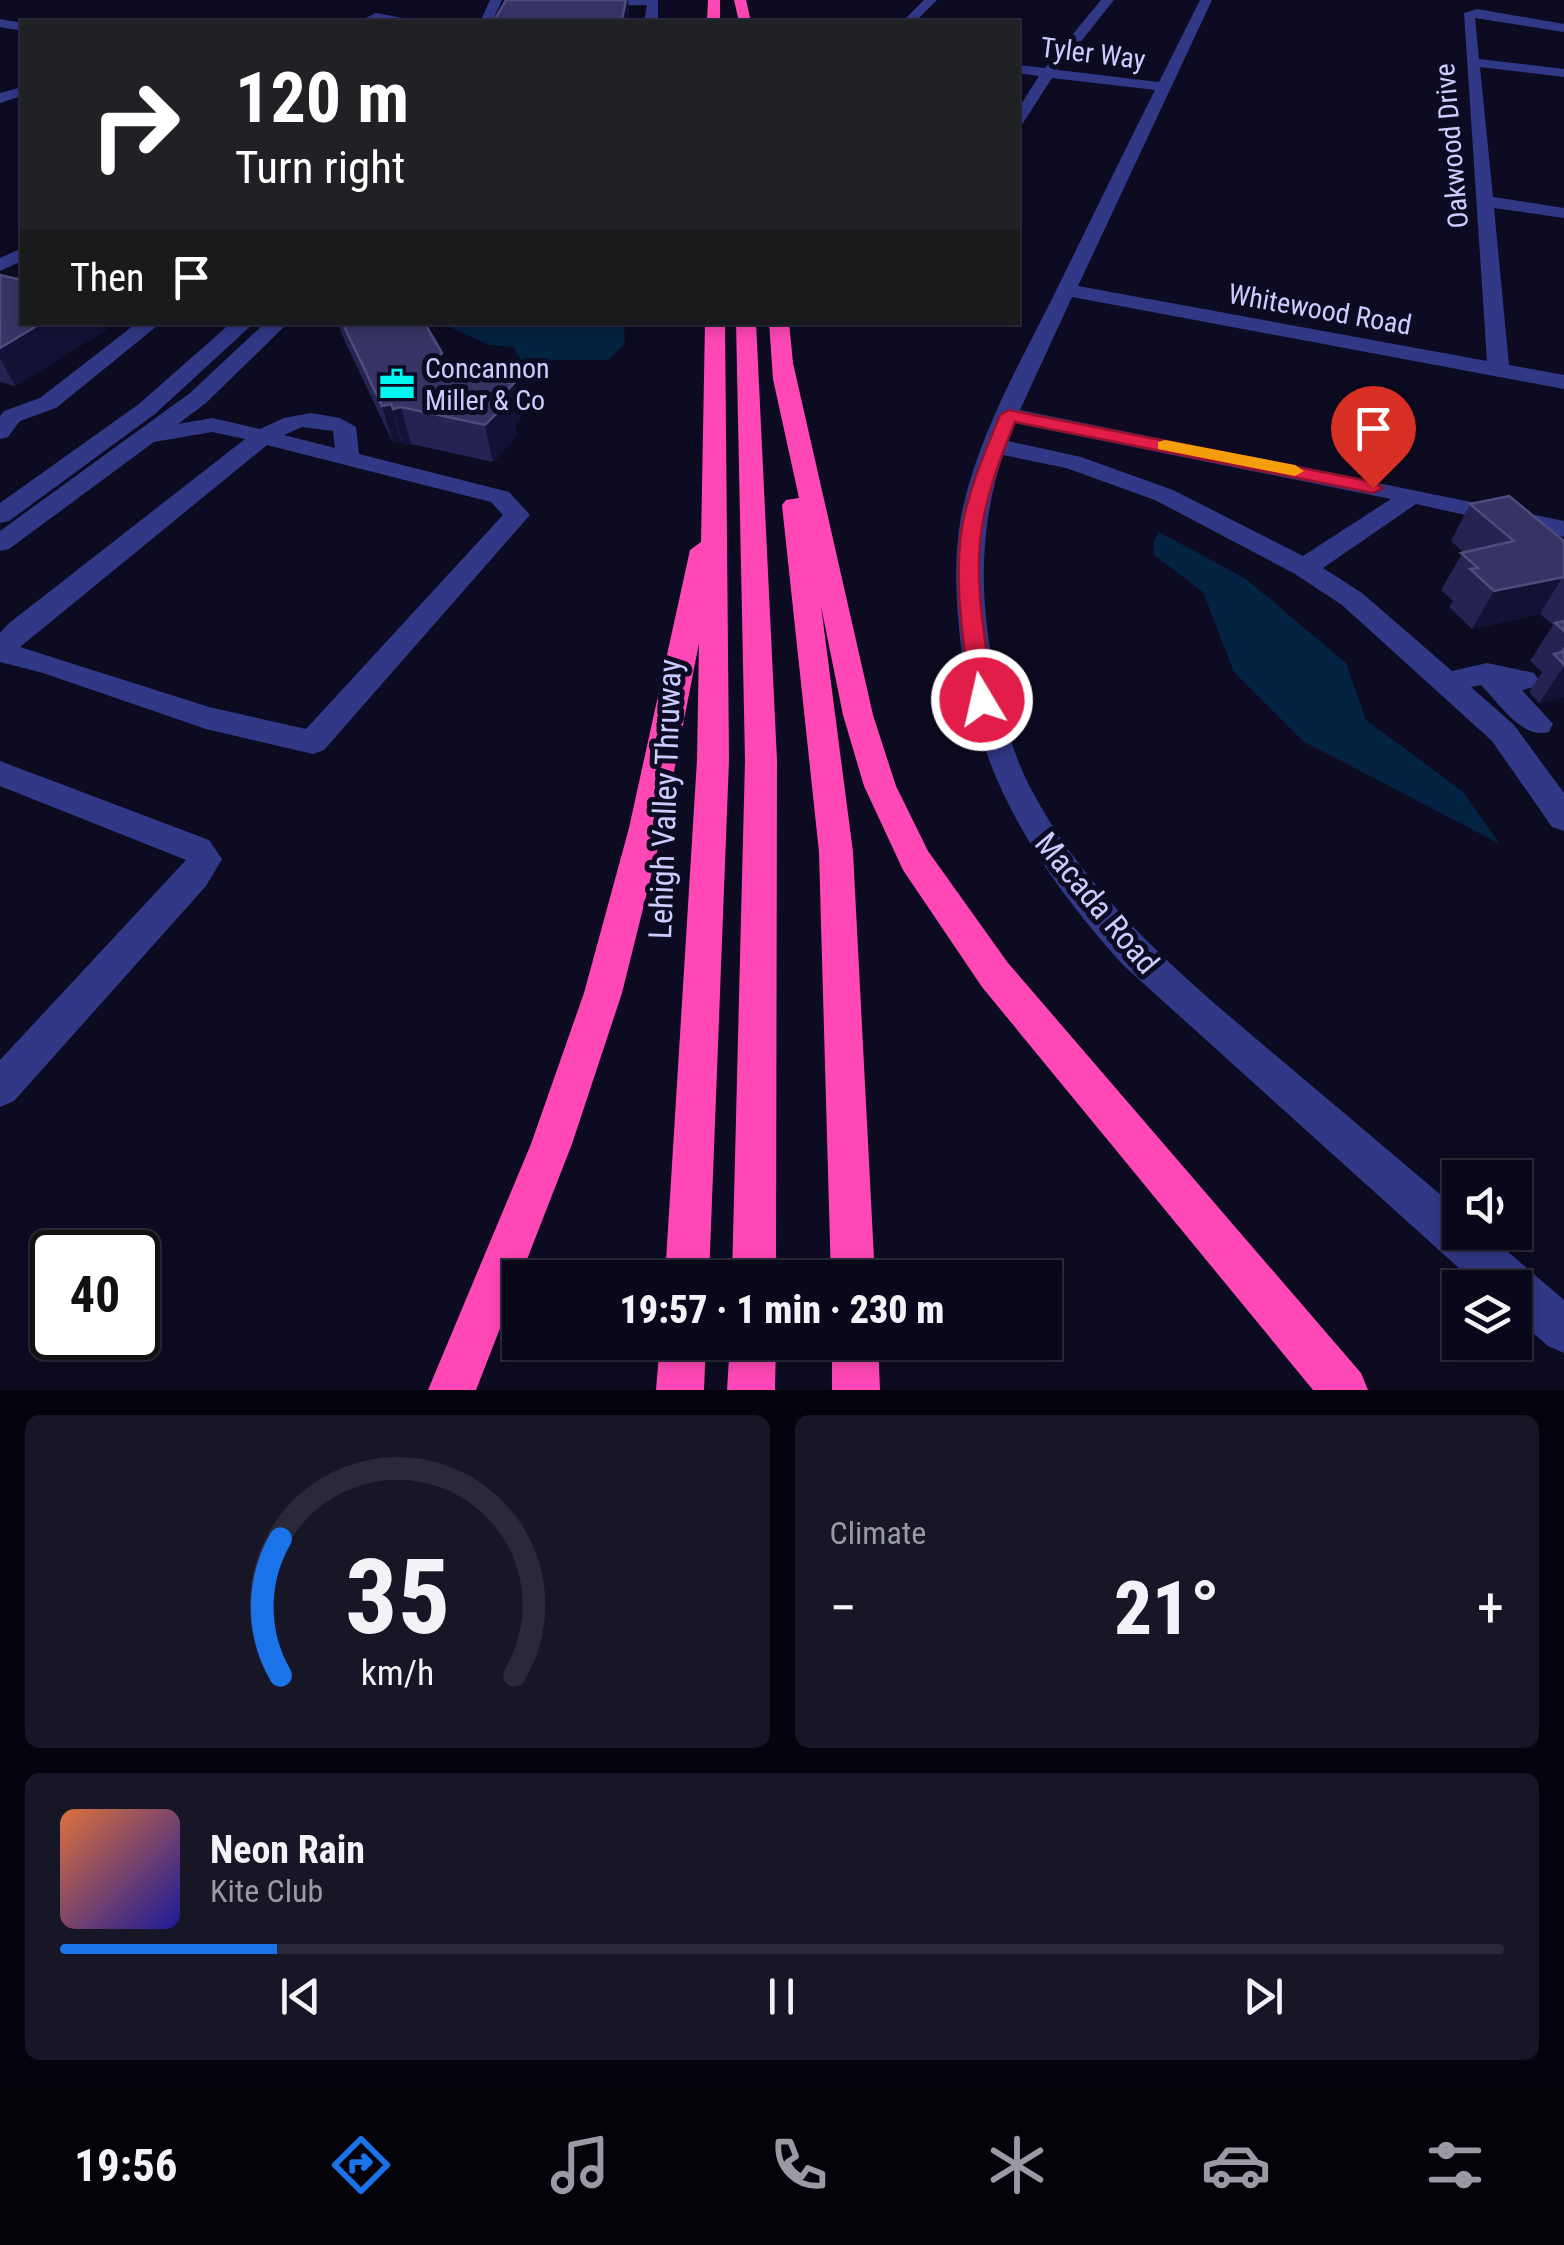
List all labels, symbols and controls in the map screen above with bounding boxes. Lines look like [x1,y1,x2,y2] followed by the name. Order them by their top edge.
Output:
[1039,31,1148,76] street label: Tyler Way
[235,57,409,139] text: 120 m
[70,60,200,190] icon: right
[1428,62,1475,230] street label: Oakwood Drive
[235,141,405,194] text: Turn right
[164,250,219,305] icon: arrive
[70,256,144,300] text: Then
[1226,277,1414,342] street label: Whitewood Road
[425,352,550,417] place label: Concannon Miller & Co
[378,365,416,403] office icon: Concannon Miller & Co
[1331,386,1416,489] pin
[1346,401,1401,456] icon: arrive
[930,648,1034,752] position arrow
[641,658,689,940] street label: Lehigh Valley Thruway
[1027,825,1167,981] street label: Macada Road
[1442,1160,1532,1360] map controls
[1442,1160,1532,1250] button: sound
[30,1230,160,1360] speed limit sign: 40
[1442,1270,1532,1360] button: layers
[620,1288,944,1332] text: 19:57 · 1 min · 230 m
[830,1514,926,1552] text: Climate
[345,1537,450,1658] text: 35
[1114,1564,1220,1652] text: 21°
[830,1576,857,1640] text: −
[1477,1576,1504,1640] text: +
[360,1652,434,1694] text: km/h
[210,1828,365,1872] text: Neon Rain
[210,1872,323,1910] text: Kite Club
[273,1969,328,2024] icon: previous
[754,1969,809,2024] icon: pause
[1236,1969,1291,2024] icon: next
[326,2130,396,2200] icon: directions
[545,2130,615,2200] icon: music
[764,2130,834,2200] icon: phone
[982,2130,1052,2200] icon: climate
[1201,2130,1271,2200] icon: car
[1420,2130,1490,2200] icon: filters
[74,2139,178,2192] text: 19:56

